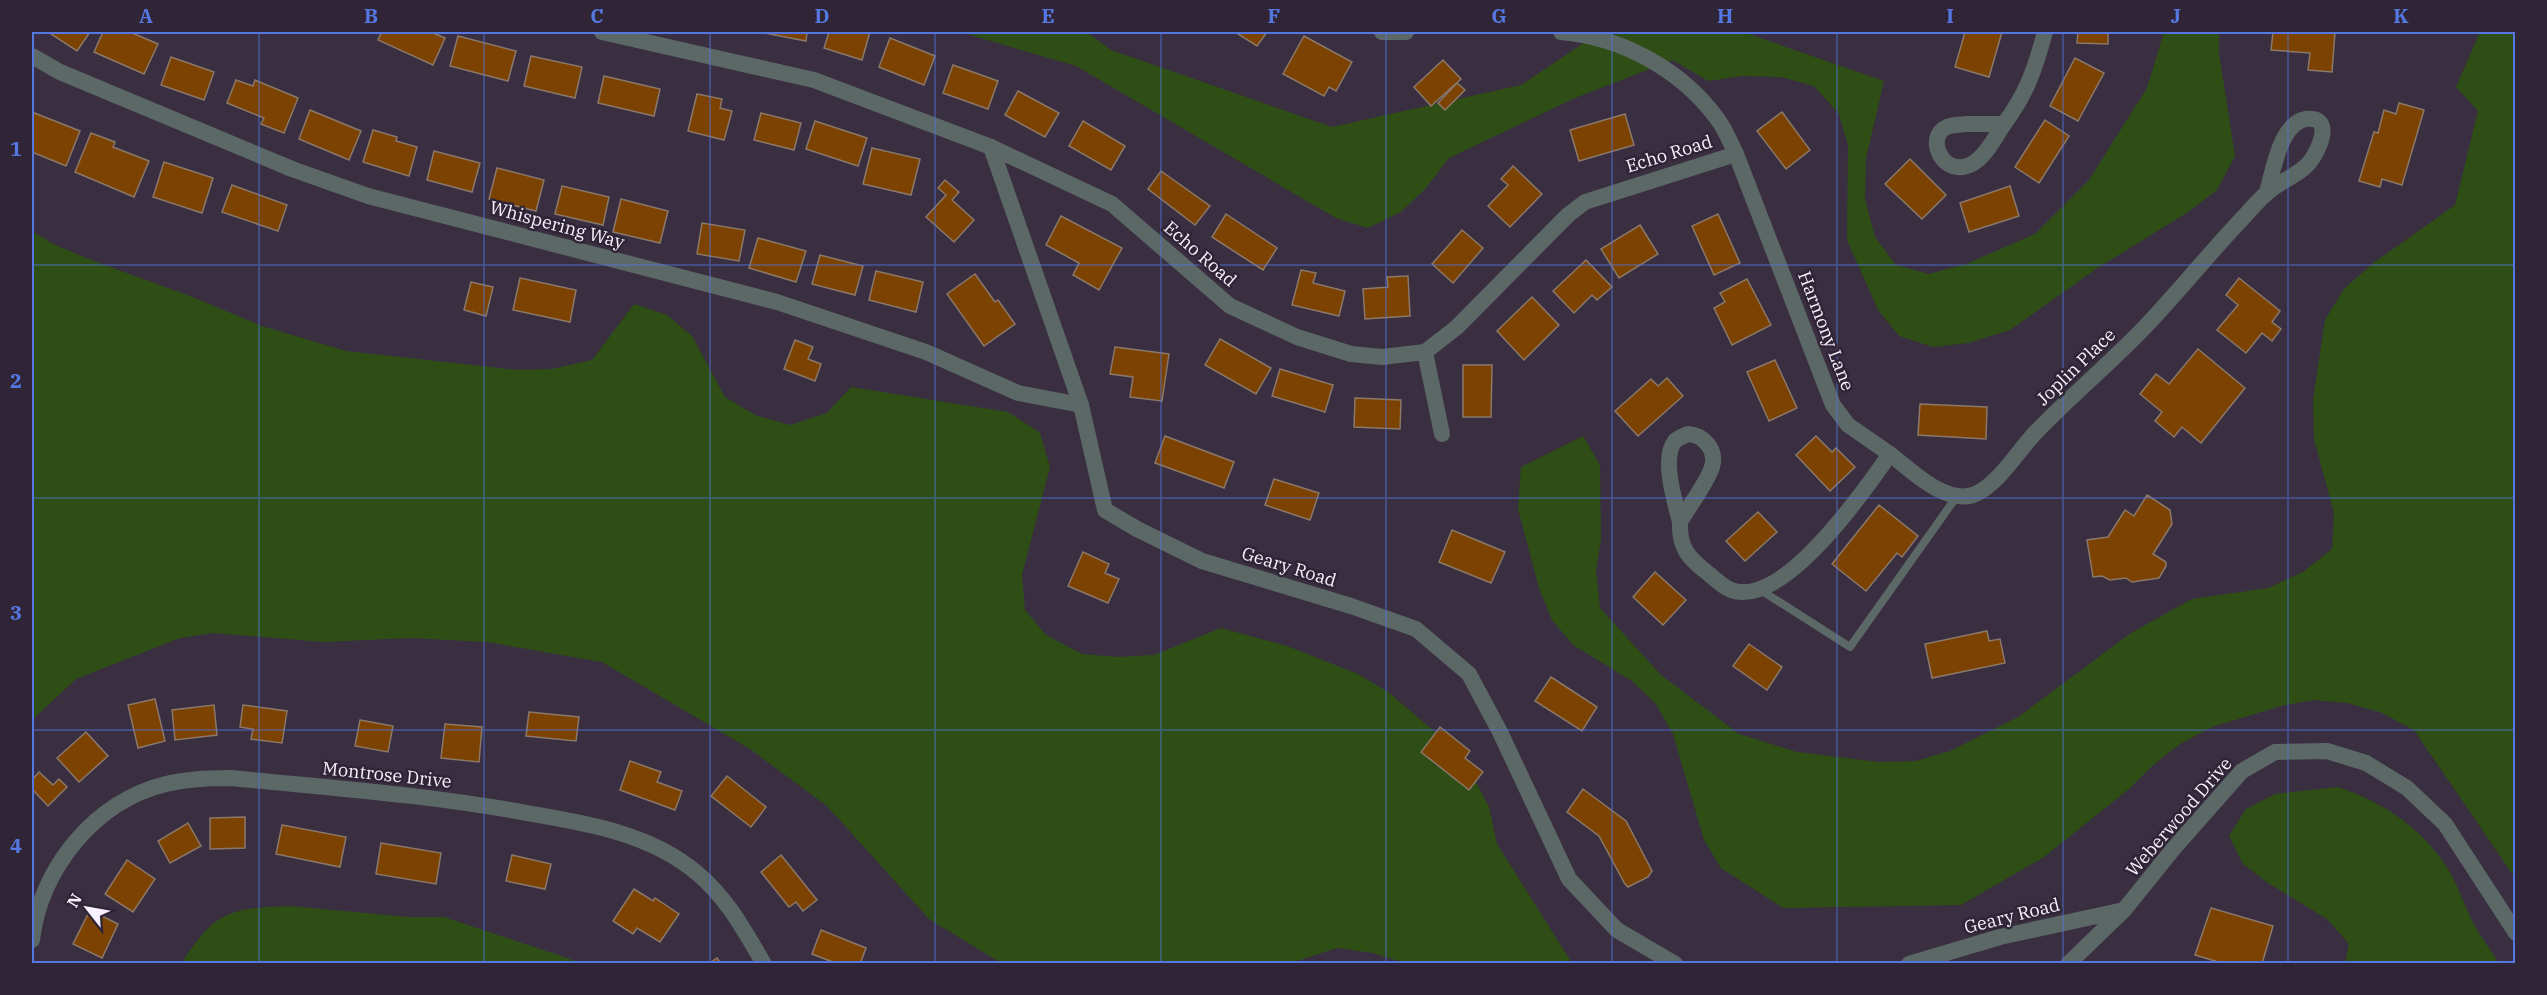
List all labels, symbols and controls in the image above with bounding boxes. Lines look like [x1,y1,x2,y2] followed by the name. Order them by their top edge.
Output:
[139,2,153,29] text: A
[364,2,378,29] text: B
[590,2,604,29] text: C
[814,2,830,29] text: D
[1041,2,1055,29] text: E
[1268,2,1280,29] text: F
[1491,2,1507,29] text: G
[1717,2,1733,29] text: H
[1946,2,1954,29] text: I
[2171,2,2181,29] text: J
[2393,2,2409,29] text: K
[1623,129,1715,178] street label: Echo Road
[10,135,22,162] text: 1
[487,195,627,254] street label: Whispering Way
[1159,216,1242,292] street label: Echo Road
[1793,268,1860,394] street label: Harmony Lane
[2031,323,2120,410] street label: Joplin Place
[10,367,22,394] text: 2
[1239,541,1339,592] street label: Geary Road
[10,599,22,626] text: 3
[2121,752,2237,881] street label: Weberwood Drive
[321,756,453,793] street label: Montrose Drive
[10,832,22,859] text: 4
[57,878,117,938] north arrow
[62,890,86,911] text: N
[1962,893,2062,939] street label: Geary Road

